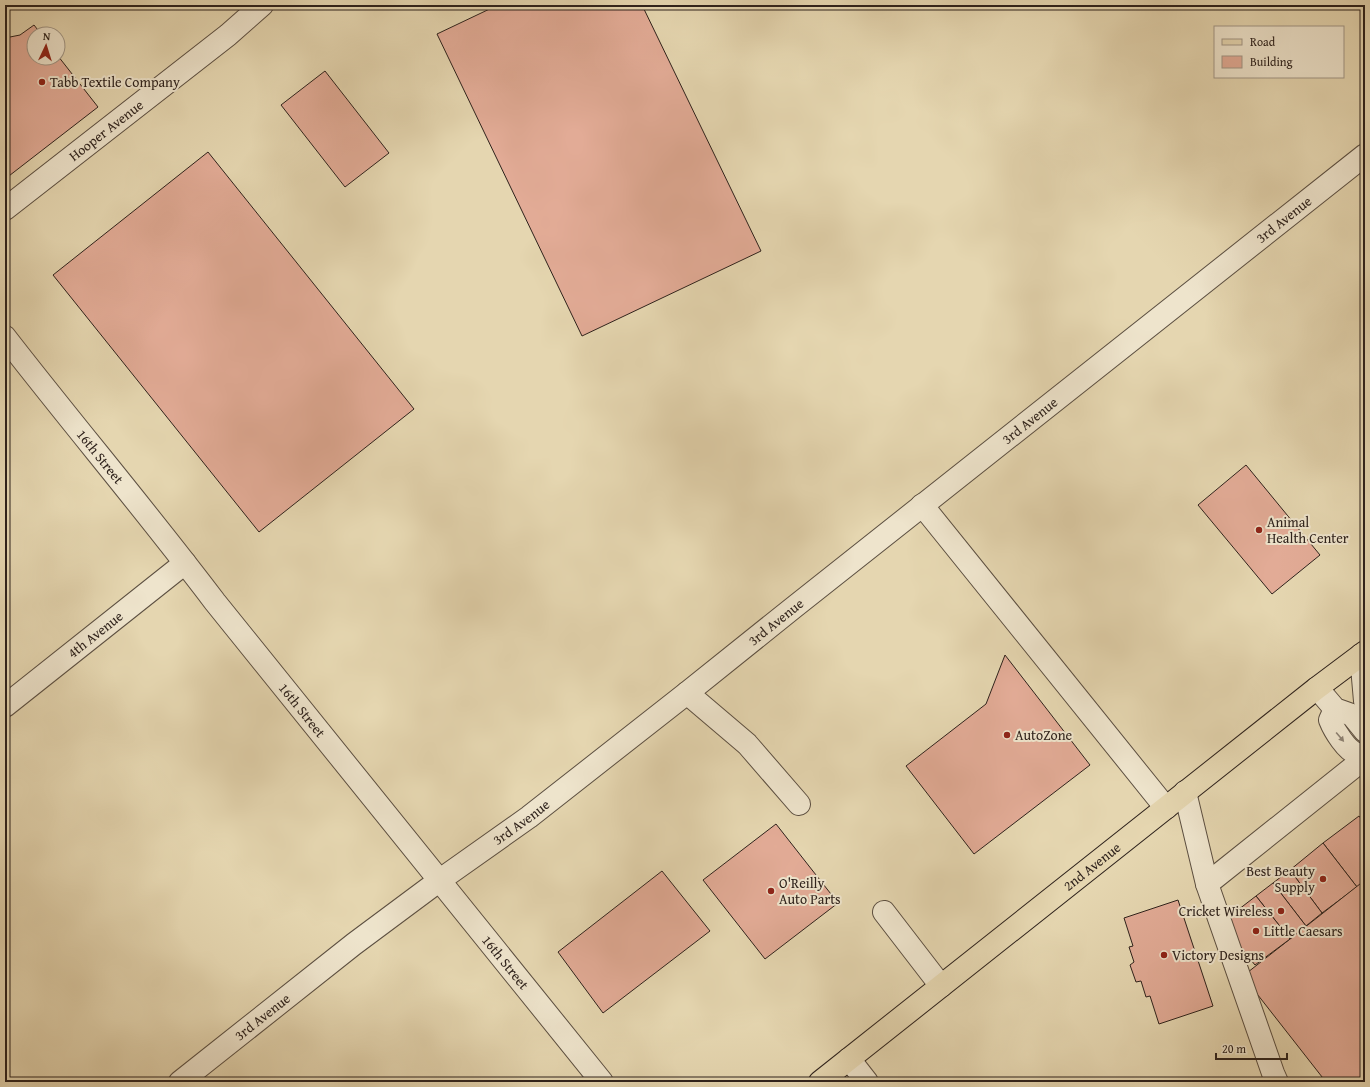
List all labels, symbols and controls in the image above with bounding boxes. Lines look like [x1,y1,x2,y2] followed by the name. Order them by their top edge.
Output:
[26,26,66,66] north arrow
[1214,26,1344,78] legend
[42,28,52,44] text: N
[1250,33,1276,50] text: Road
[1250,53,1293,70] text: Building
[50,72,180,92] place label: Tabb Textile Company
[37,77,47,87] marker: Tabb Textile Company
[64,95,148,166] street label: Hooper Avenue
[1252,191,1316,248] street label: 3rd Avenue
[998,392,1062,449] street label: 3rd Avenue
[72,425,129,488] street label: 16th Street
[1267,512,1349,548] place label: Animal Health Center
[1254,525,1264,535] marker: Animal Health Center
[744,593,808,650] street label: 3rd Avenue
[63,606,127,663] street label: 4th Avenue
[274,679,330,742] street label: 16th Street
[1015,725,1073,745] place label: AutoZone
[1002,730,1012,740] marker: AutoZone
[1335,732,1344,743] one-way arrow
[489,794,554,850] street label: 3rd Avenue
[1059,837,1125,895] street label: 2nd Avenue
[1246,861,1315,897] place label: Best Beauty Supply
[779,873,841,909] place label: O'Reilly Auto Parts
[1318,874,1328,884] marker: Best Beauty Supply
[766,886,776,896] marker: O'Reilly Auto Parts
[1179,901,1273,921] place label: Cricket Wireless
[1276,906,1286,916] marker: Cricket Wireless
[1264,921,1343,941] place label: Little Caesars
[1251,926,1261,936] marker: Little Caesars
[477,931,534,994] street label: 16th Street
[1172,945,1264,965] place label: Victory Designs
[1159,950,1169,960] marker: Victory Designs
[230,988,295,1045] street label: 3rd Avenue
[1216,1035,1287,1061] scale bar
[1222,1040,1246,1057] text: 20 m

